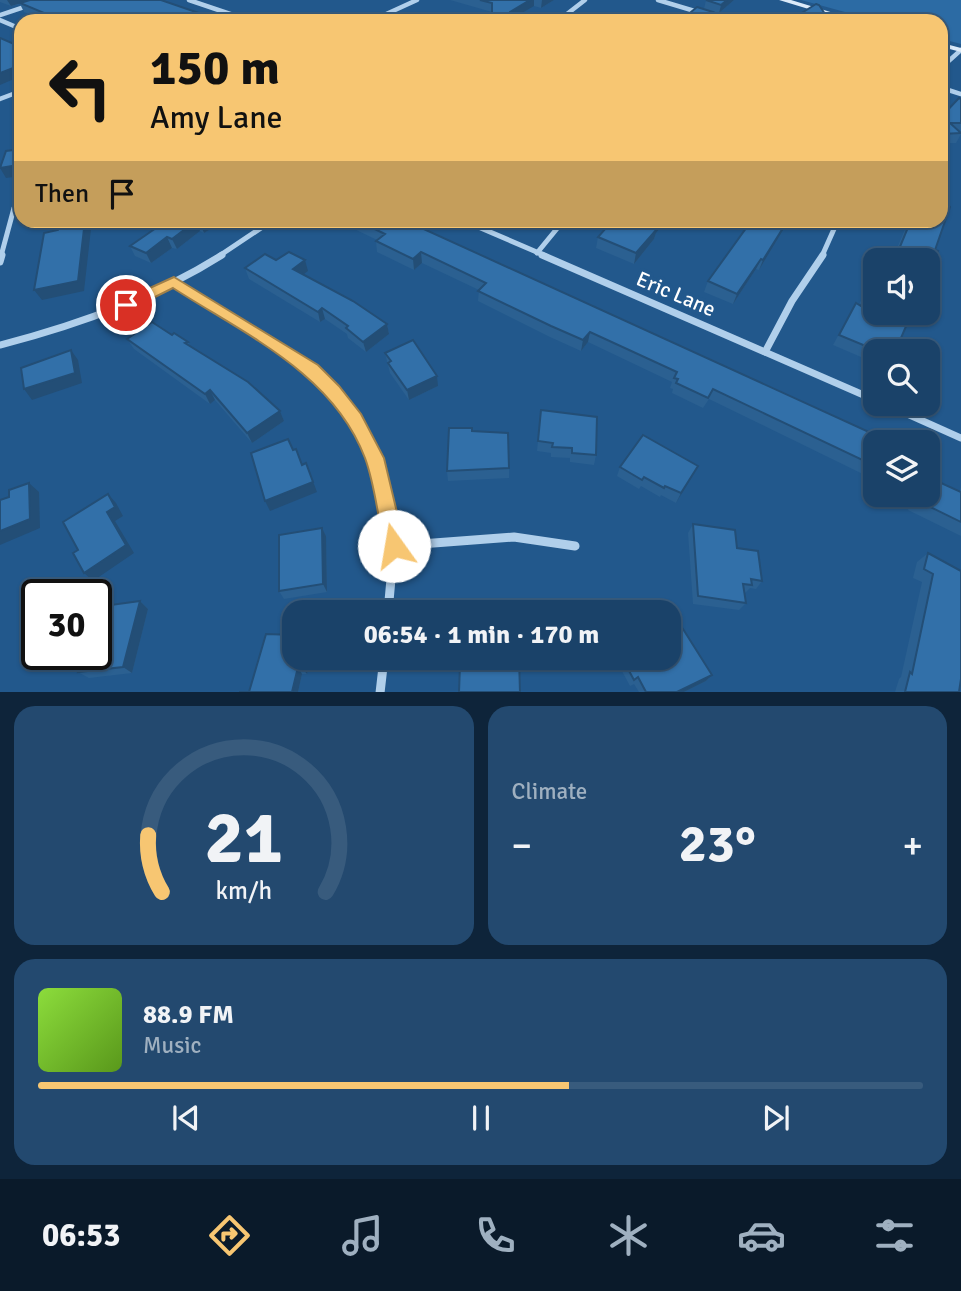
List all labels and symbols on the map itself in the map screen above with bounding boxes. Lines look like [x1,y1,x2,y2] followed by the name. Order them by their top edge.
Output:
[632,266,720,322] street label: Eric Lane
[96,275,156,335] pin
[357,509,431,583] position arrow
[21,579,112,670] speed limit sign: 30

